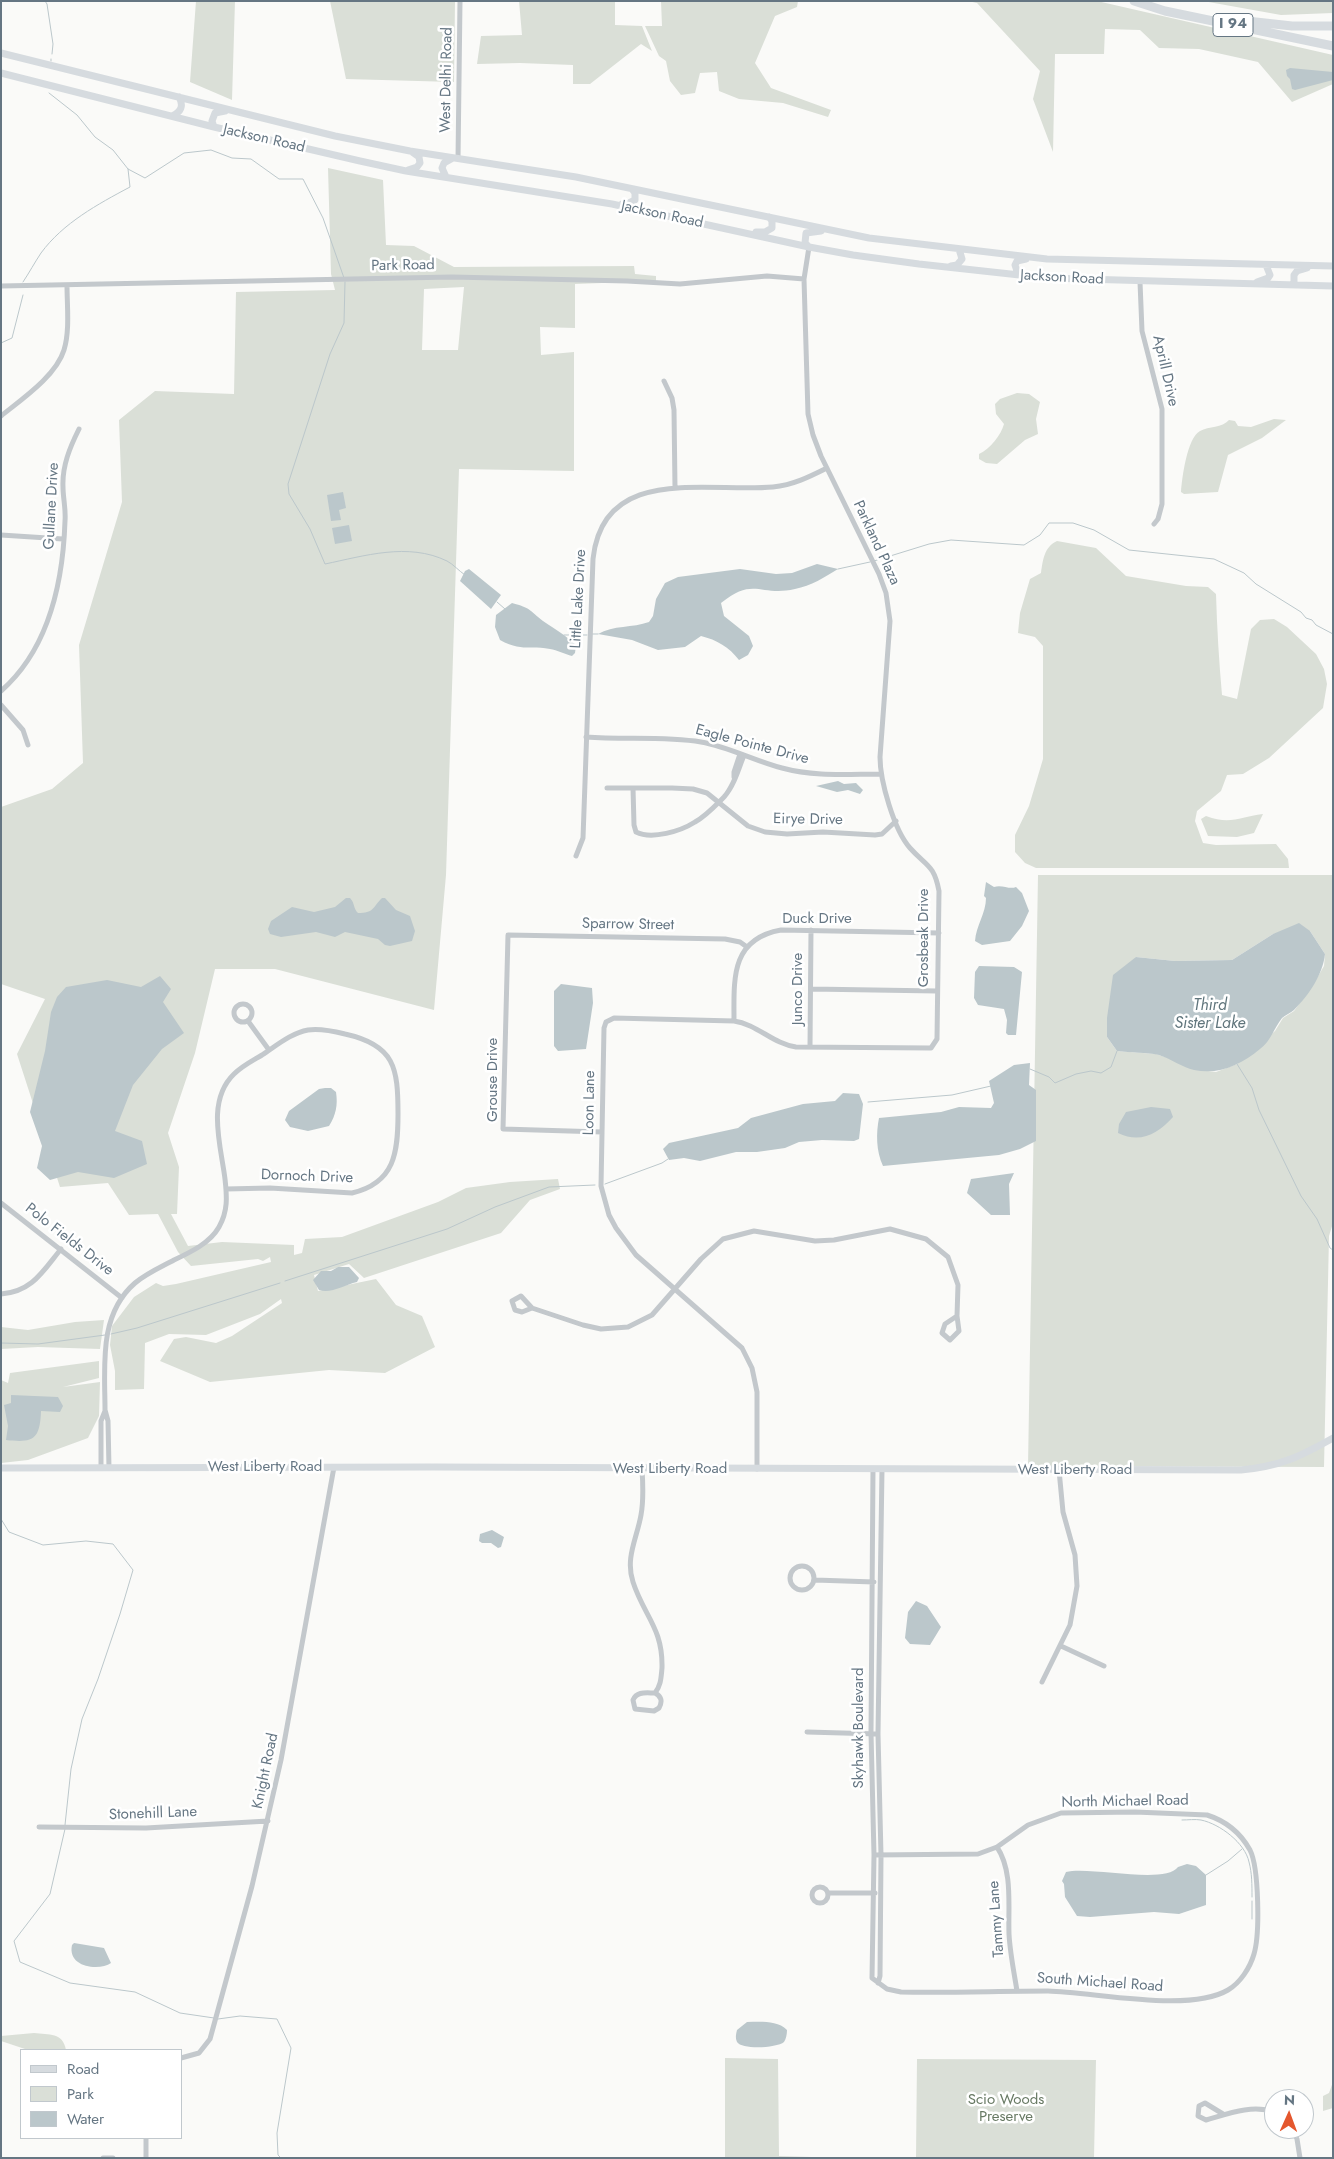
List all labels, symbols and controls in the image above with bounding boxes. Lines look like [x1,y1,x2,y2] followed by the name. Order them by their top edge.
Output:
[1213,14,1253,36] road number: I 94
[437,27,457,133] street label: West Delhi Road
[221,121,307,157] street label: Jackson Road
[619,198,705,232] street label: Jackson Road
[371,256,435,276] street label: Park Road
[1020,267,1104,289] street label: Jackson Road
[1148,334,1182,408] street label: Aprill Drive
[41,462,63,550] street label: Gullane Drive
[849,498,903,588] street label: Parkland Plaza
[567,549,591,649] street label: Little Lake Drive
[693,721,811,769] street label: Eagle Pointe Drive
[773,810,843,830] street label: Eirye Drive
[915,889,933,987] street label: Grosbeak Drive
[782,910,852,928] street label: Duck Drive
[582,915,674,935] street label: Sparrow Street
[789,953,807,1025] street label: Junco Drive
[1174,996,1246,1034] water label: Third Sister Lake
[484,1038,502,1122] street label: Grouse Drive
[580,1070,600,1136] street label: Loon Lane
[260,1166,354,1188] street label: Dornoch Drive
[21,1200,117,1280] street label: Polo Fields Drive
[208,1458,322,1476] street label: West Liberty Road
[613,1460,727,1478] street label: West Liberty Road
[1018,1461,1132,1479] street label: West Liberty Road
[850,1668,868,1788] street label: Skyhawk Boulevard
[249,1731,283,1811] street label: Knight Road
[1061,1792,1189,1812] street label: North Michael Road
[109,1803,197,1825] street label: Stonehill Lane
[985,1880,1009,1958] street label: Tammy Lane
[1036,1970,1164,1996] street label: South Michael Road
[20,2049,182,2139] legend
[67,2058,99,2080] text: Road
[67,2083,94,2105] text: Park
[1264,2089,1314,2139] north arrow
[1284,2090,1295,2110] text: N
[968,2091,1044,2126] park label: Scio Woods Preserve
[67,2108,104,2130] text: Water

